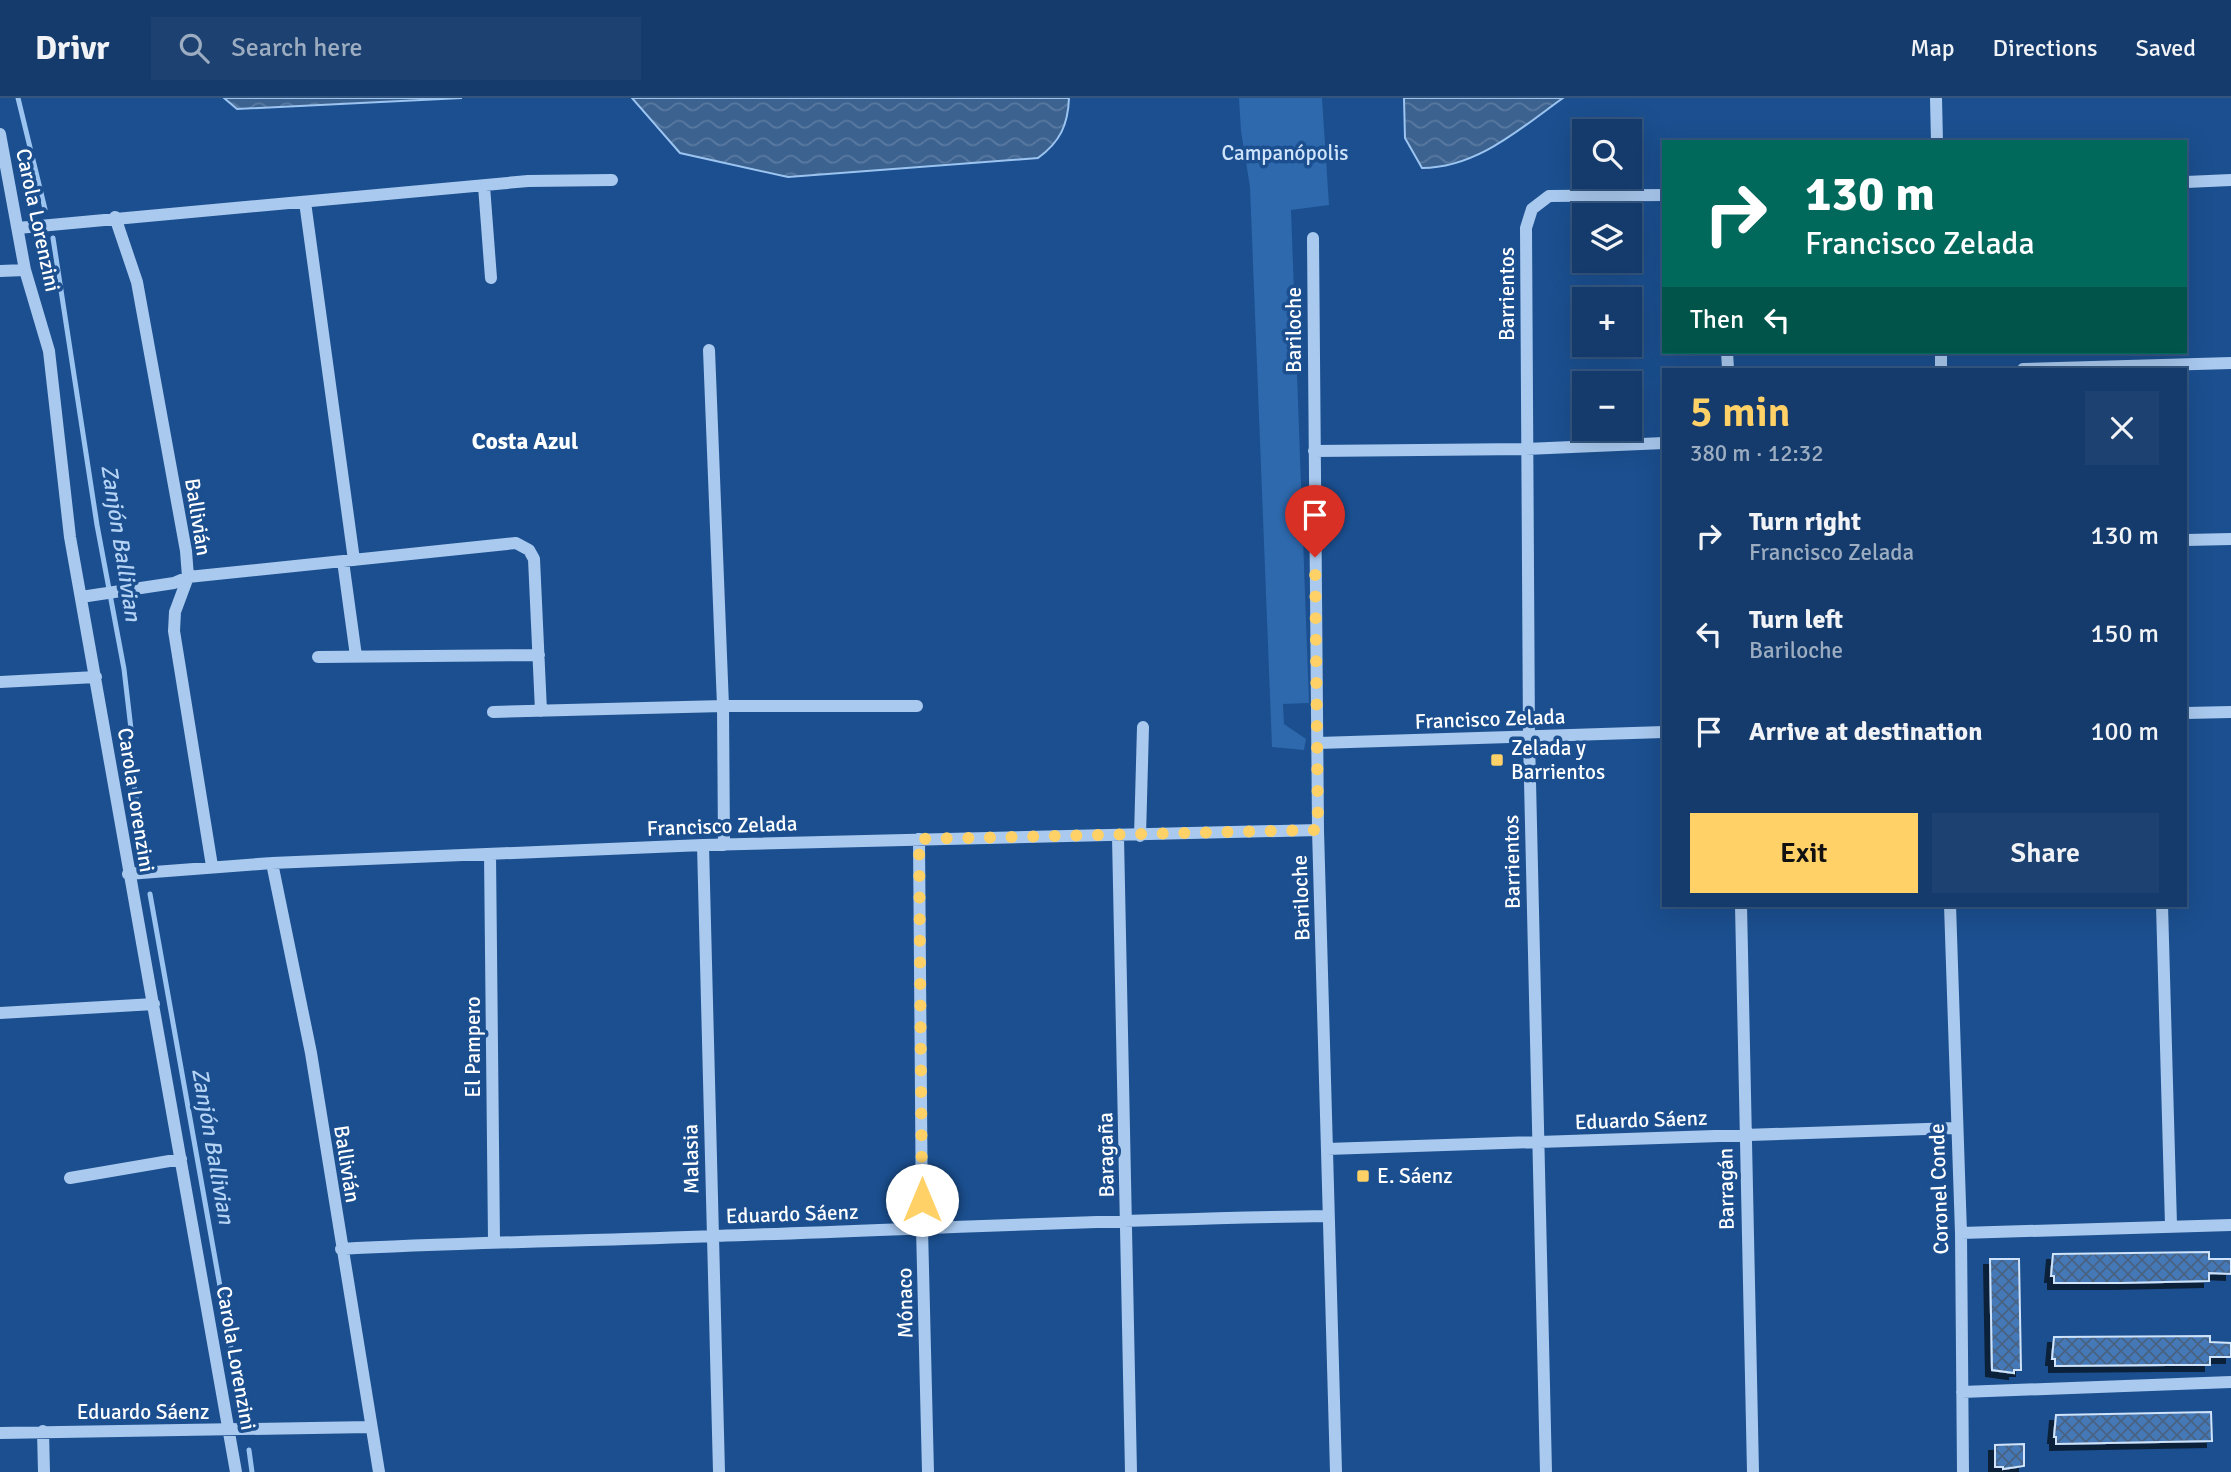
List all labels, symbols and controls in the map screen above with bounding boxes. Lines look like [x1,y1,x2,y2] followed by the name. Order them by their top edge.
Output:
[151,17,641,80] search box
[35,28,109,69] text: Drivr
[175,29,213,67] icon: search
[231,32,362,64] text: Search here
[1910,33,1955,63] text: Map
[1993,33,2098,63] text: Directions
[2136,33,2196,63] text: Saved
[1572,119,1642,441] map controls
[1572,119,1642,189] button: search
[1221,140,1349,166] park label: Campanópolis
[10,146,66,294] street label: Carola Lorenzini
[1805,164,1935,224] text: 130 m
[1690,168,1781,259] icon: right
[1572,203,1642,273] button: layers
[1805,224,2035,263] text: Francisco Zelada
[1494,247,1520,341] street label: Barrientos
[1281,287,1307,373] street label: Bariloche
[1572,287,1642,357] button: +
[1758,301,1796,339] icon: left
[1690,304,1744,336] text: Then
[1572,371,1642,441] button: −
[1690,387,1791,438] text: 5 min
[2085,391,2159,465] button: close
[472,427,578,456] district label: Costa Azul
[1690,439,1824,468] text: 380 m · 12:32
[94,463,148,625] water label: Zanjón Ballivian
[179,476,217,558] street label: Ballivián
[1285,485,1345,557] pin
[1296,496,1334,534] icon: arrive
[1749,506,1861,538] text: Turn right
[1690,517,1728,555] icon: right
[2090,520,2159,552] text: 130 m
[1749,538,1914,567] text: Francisco Zelada
[1749,604,1843,636] text: Turn left
[1690,615,1728,653] icon: left
[2090,618,2159,650] text: 150 m
[1749,636,1843,665] text: Bariloche
[1414,703,1566,735] street label: Francisco Zelada
[1690,713,1728,751] icon: arrive
[1749,716,1982,748] text: Arrive at destination
[2090,716,2159,748] text: 100 m
[112,726,160,874] street label: Carola Lorenzini
[1511,735,1605,785] place label: Zelada y Barrientos
[1489,752,1505,768] marker: Zelada y Barrientos
[646,810,798,842] street label: Francisco Zelada
[1690,813,1918,893] button: Exit
[1932,813,2159,893] button: Share
[1498,815,1526,909] street label: Barrientos
[1287,855,1315,941] street label: Bariloche
[460,996,486,1098] street label: El Pampero
[185,1066,241,1228] water label: Zanjón Ballivian
[1574,1105,1708,1135] street label: Eduardo Sáenz
[1092,1112,1120,1198] street label: Baragaña
[328,1123,366,1205] street label: Ballivián
[1924,1123,1954,1255] street label: Coronel Conde
[677,1124,705,1194] street label: Malasia
[1712,1148,1740,1230] street label: Barragán
[885,1163,959,1237] position arrow
[1377,1163,1453,1189] place label: E. Sáenz
[1355,1168,1371,1184] marker: E. Sáenz
[725,1199,859,1229] street label: Eduardo Sáenz
[891,1267,919,1339] street label: Mónaco
[211,1284,261,1432] street label: Carola Lorenzini
[77,1399,209,1425] street label: Eduardo Sáenz

